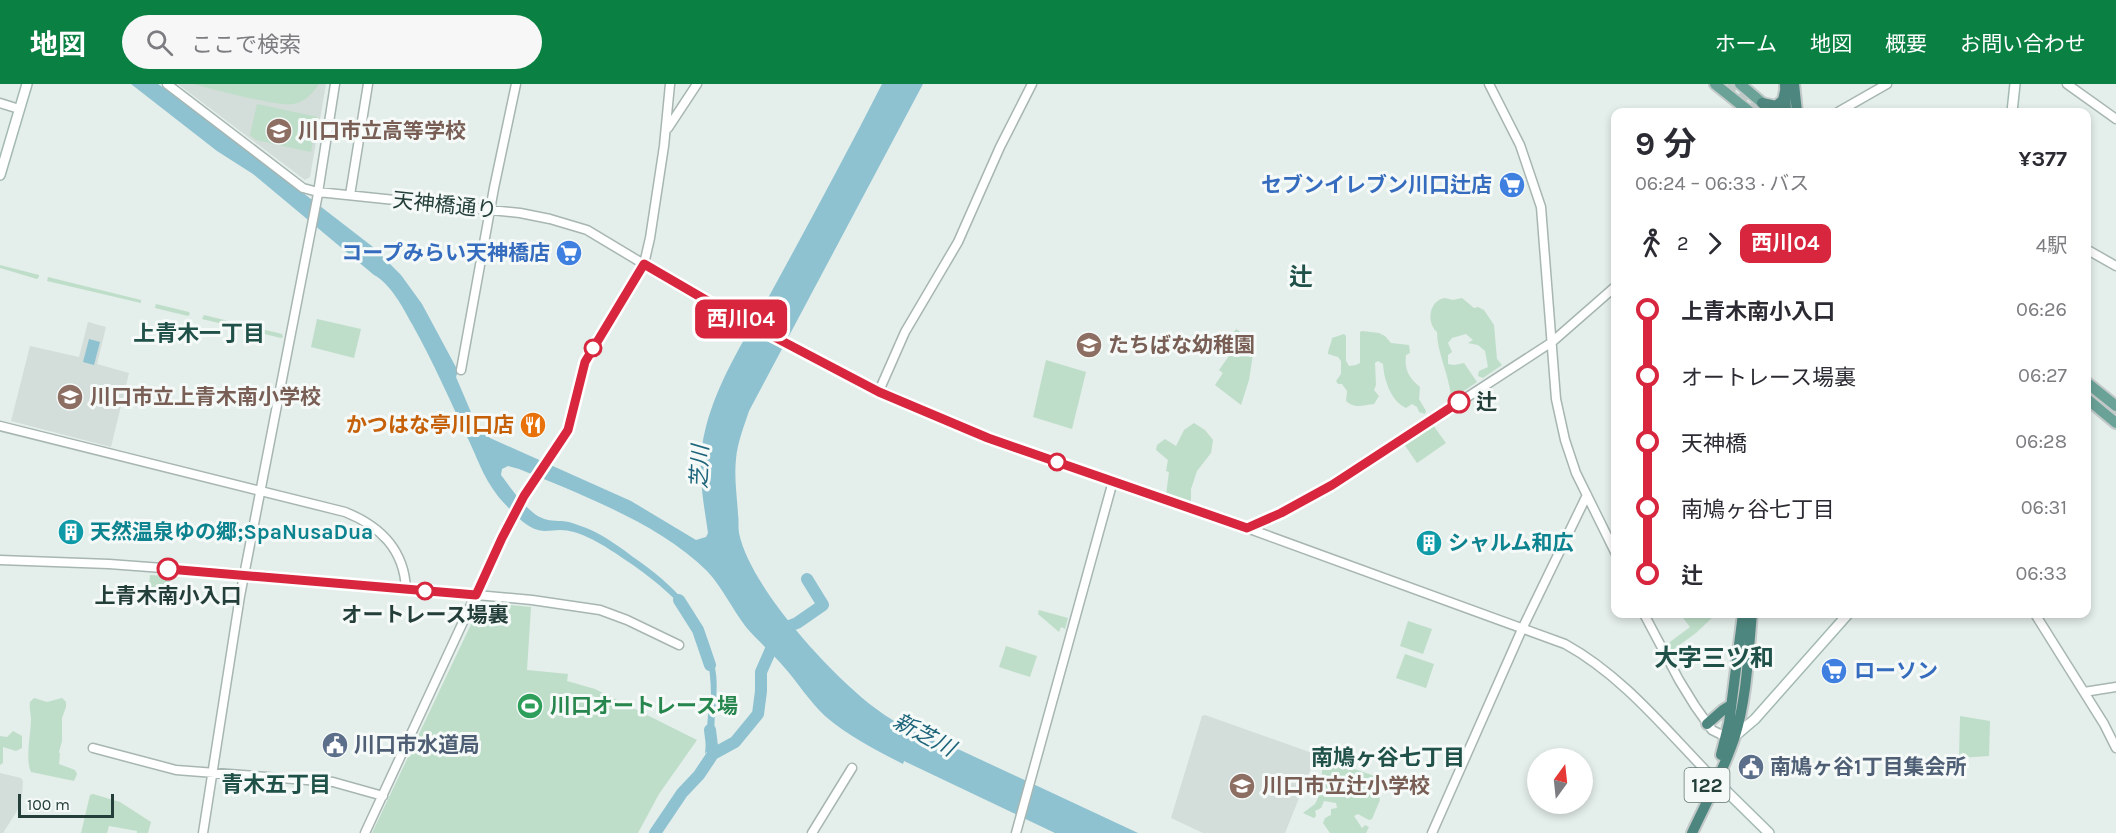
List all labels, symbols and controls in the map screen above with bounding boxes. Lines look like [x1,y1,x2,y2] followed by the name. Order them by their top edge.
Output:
[122,15,542,69] search box
[143,26,176,59] icon: search
[30,28,86,61] text: 地図
[191,32,301,58] text: ここで検索
[1715,32,1777,56] text: ホーム
[1810,32,1852,56] text: 地図
[1885,32,1927,56] text: 概要
[1960,32,2086,56] text: お問い合わせ
[264,116,294,146] school or university icon: 川口市立高等学校
[298,119,466,143] place label: 川口市立高等学校
[1635,125,1696,163] text: 9 分
[2019,146,2067,172] text: ¥377
[1497,170,1527,200] supermarket icon: セブンイレブン川口辻店
[1635,172,1809,195] text: 06:24 – 06:33 · バス
[1261,173,1492,197] place label: セブンイレブン川口辻店
[392,188,498,222] street label: 天神橋通り
[1635,227,1668,260] icon: walk
[1698,227,1731,260] icon: forward
[1752,231,1819,255] text: 西川04
[1677,232,1689,255] text: 2
[2036,234,2067,257] text: 4駅
[554,238,584,268] supermarket icon: コープみらい天神橋店
[341,241,550,265] place label: コープみらい天神橋店
[1289,263,1313,291] district label: 辻
[2016,298,2067,321] text: 06:26
[1681,299,1835,325] text: 上青木南小入口
[699,300,783,338] line badge: 西川04
[707,307,775,331] text: 西川04
[133,321,265,347] district label: 上青木一丁目
[1074,330,1104,360] school or university icon: たちばな幼稚園
[1108,333,1255,357] place label: たちばな幼稚園
[584,339,602,357] unlabelled marker
[2018,364,2067,387] text: 06:27
[1681,365,1856,391] text: オートレース場裏
[55,382,85,412] school or university icon: 川口市立上青木南小学校
[90,385,321,409] place label: 川口市立上青木南小学校
[1476,390,1497,414] place label: 辻
[1448,391,1470,413] marker: 辻
[518,410,548,440] restaurant icon: かつはな亭川口店
[346,413,514,437] place label: かつはな亭川口店
[2015,430,2067,453] text: 06:28
[1681,431,1747,457] text: 天神橋
[686,443,714,489] water label: 芝川
[1048,453,1066,471] unlabelled marker
[2021,496,2067,519] text: 06:31
[1681,497,1835,523] text: 南鳩ヶ谷七丁目
[56,517,86,547] building icon: 天然温泉ゆの郷;SpaNusaDua
[90,520,373,544] place label: 天然温泉ゆの郷;SpaNusaDua
[1414,528,1444,558] building icon: シャルム和広
[1448,531,1574,555] place label: シャルム和広
[157,558,179,580] marker: 上青木南小入口
[2015,562,2067,585] text: 06:33
[1681,563,1703,589] text: 辻
[416,582,434,600] marker: オートレース場裏
[95,584,242,608] place label: 上青木南小入口
[342,603,508,627] place label: オートレース場裏
[1654,644,1774,672] district label: 大字三ツ和
[1819,656,1849,686] supermarket icon: ローソン
[1854,659,1938,683] place label: ローソン
[515,691,545,721] sports icon: 川口オートレース場
[550,694,738,718] place label: 川口オートレース場
[889,708,961,763] water label: 新芝川
[320,730,350,760] public building icon: 川口市水道局
[354,733,480,757] place label: 川口市水道局
[1311,745,1465,771] district label: 南鳩ヶ谷七丁目
[1527,748,1593,814] north arrow
[1527,748,1593,814] map controls
[1736,752,1766,782] public building icon: 南鳩ヶ谷1丁目集会所
[1770,755,1967,779] place label: 南鳩ヶ谷1丁目集会所
[1684,768,1730,802] road number: 122
[1227,771,1257,801] school or university icon: 川口市立辻小学校
[221,772,331,798] district label: 青木五丁目
[1262,774,1430,798] place label: 川口市立辻小学校
[18,791,114,818] scale bar
[27,795,70,814] text: 100 m

